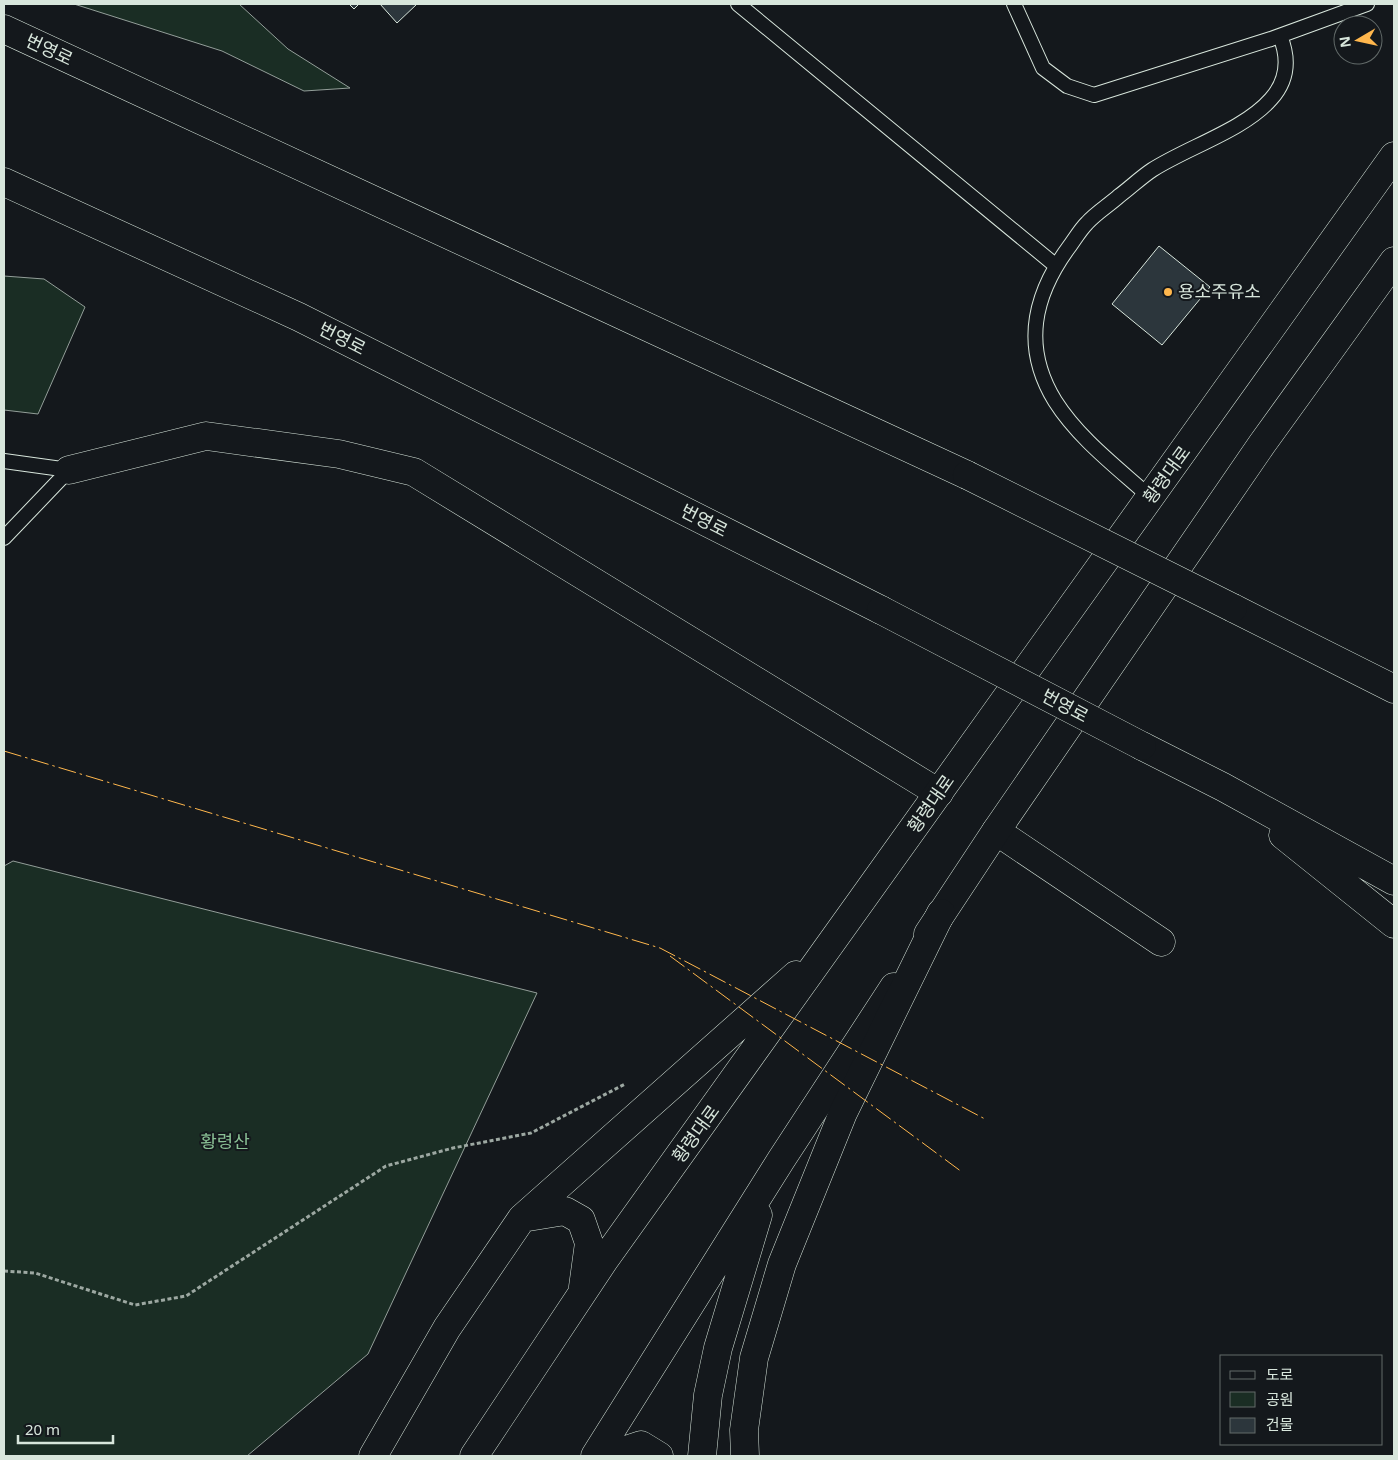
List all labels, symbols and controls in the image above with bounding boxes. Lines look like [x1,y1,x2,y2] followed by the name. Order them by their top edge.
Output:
[1333,15,1383,65] north arrow
[22,28,77,70] street label: 번영로
[1334,35,1355,49] text: N
[1178,279,1261,303] place label: 용소주유소
[1162,286,1174,298] marker: 용소주유소
[315,316,370,360] street label: 번영로
[1137,441,1195,508] street label: 황령대로
[677,498,732,542] street label: 번영로
[1038,683,1093,727] street label: 번영로
[901,769,959,837] street label: 황령대로
[666,1100,724,1167] street label: 황령대로
[200,1129,250,1153] park label: 황령산
[1220,1355,1383,1445] legend
[1266,1364,1294,1384] text: 도로
[1266,1389,1294,1409] text: 공원
[18,1412,112,1444] scale bar
[1266,1414,1294,1434] text: 건물
[25,1419,60,1439] text: 20 m

